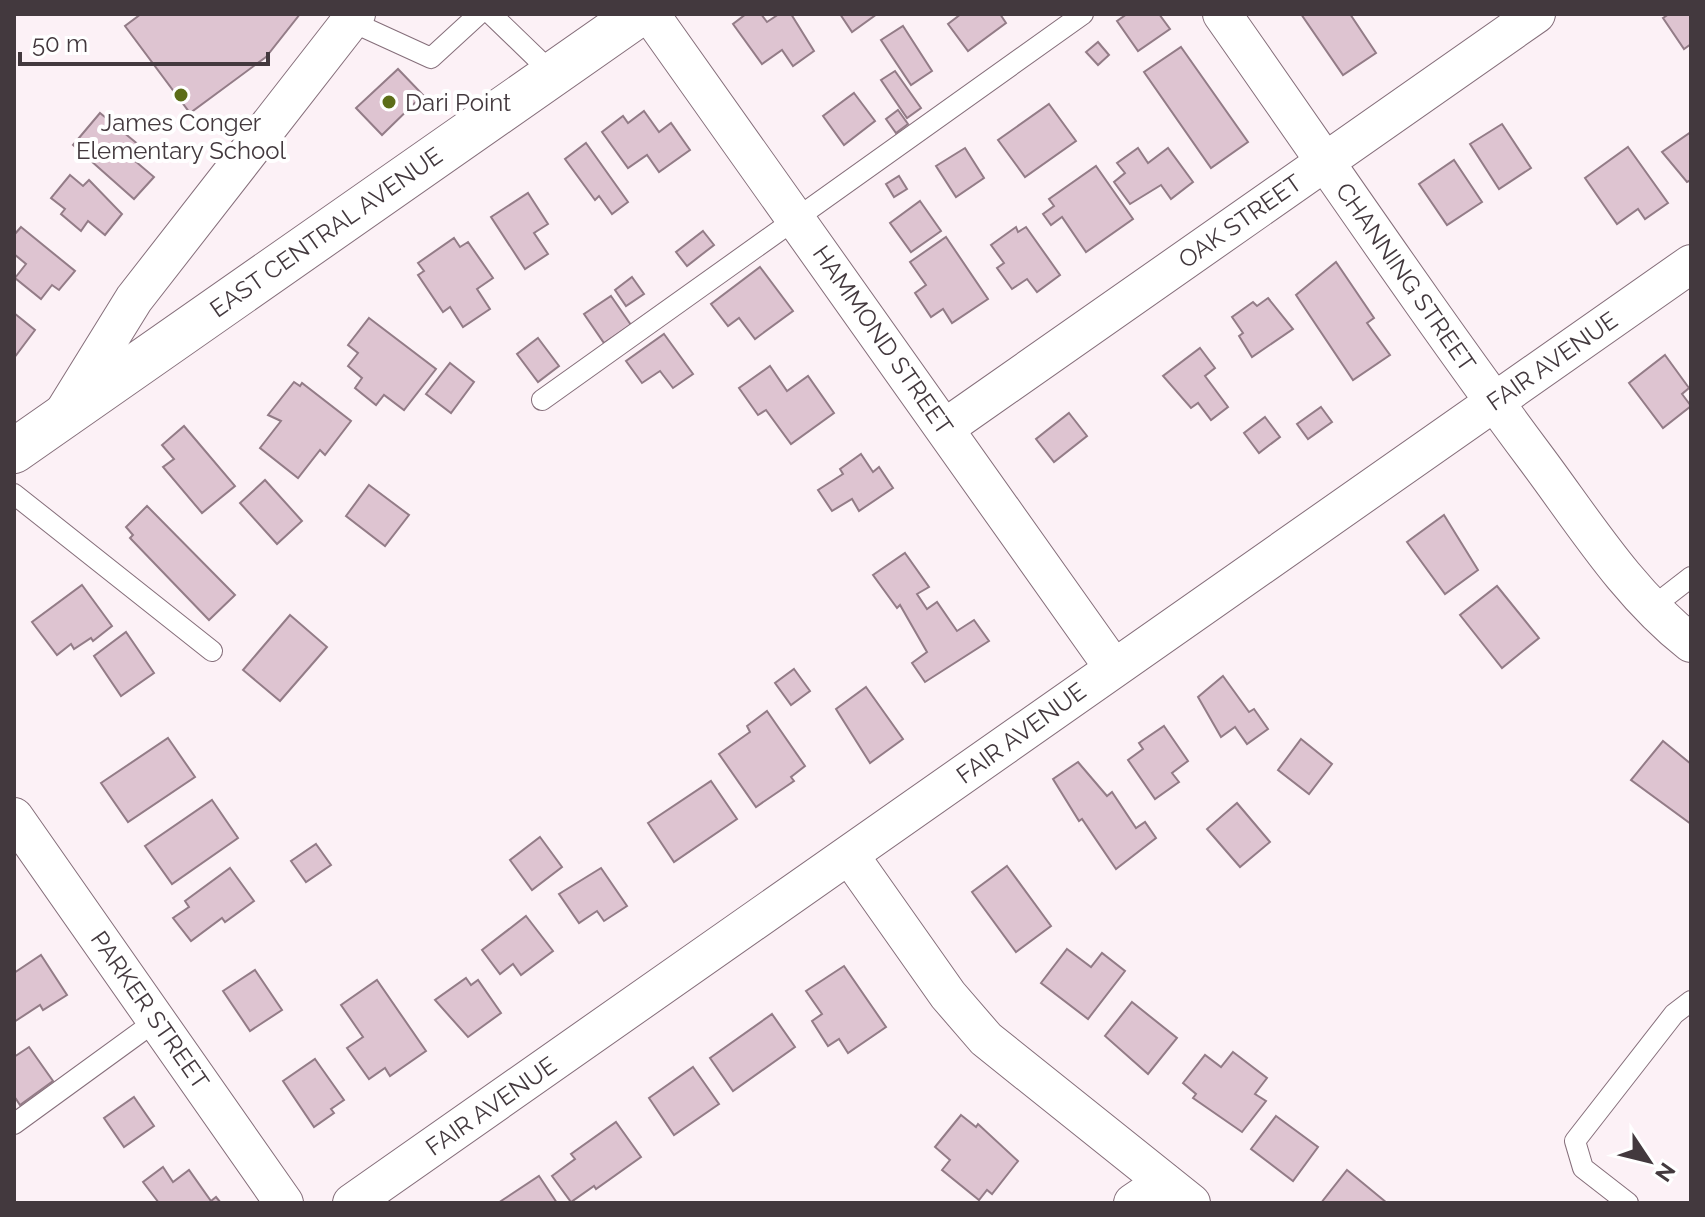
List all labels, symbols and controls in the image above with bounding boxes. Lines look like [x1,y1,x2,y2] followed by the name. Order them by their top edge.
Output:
[20,16,268,66] scale bar
[32,29,88,58] text: 50 m
[172,86,190,104] marker: James Conger Elementary School
[405,88,511,117] place label: Dari Point
[380,93,398,111] marker: Dari Point
[76,108,287,165] place label: James Conger Elementary School
[204,141,448,323] street label: EAST CENTRAL AVENUE
[1173,168,1307,274] street label: OAK STREET
[1330,177,1482,377] street label: CHANNING STREET
[807,240,959,441] street label: HAMMOND STREET
[1481,305,1623,417] street label: FAIR AVENUE
[951,676,1091,790] street label: FAIR AVENUE
[85,925,215,1095] street label: PARKER STREET
[420,1050,562,1162] street label: FAIR AVENUE
[1609,1121,1689,1201] north arrow
[1650,1158,1681,1187] text: N

